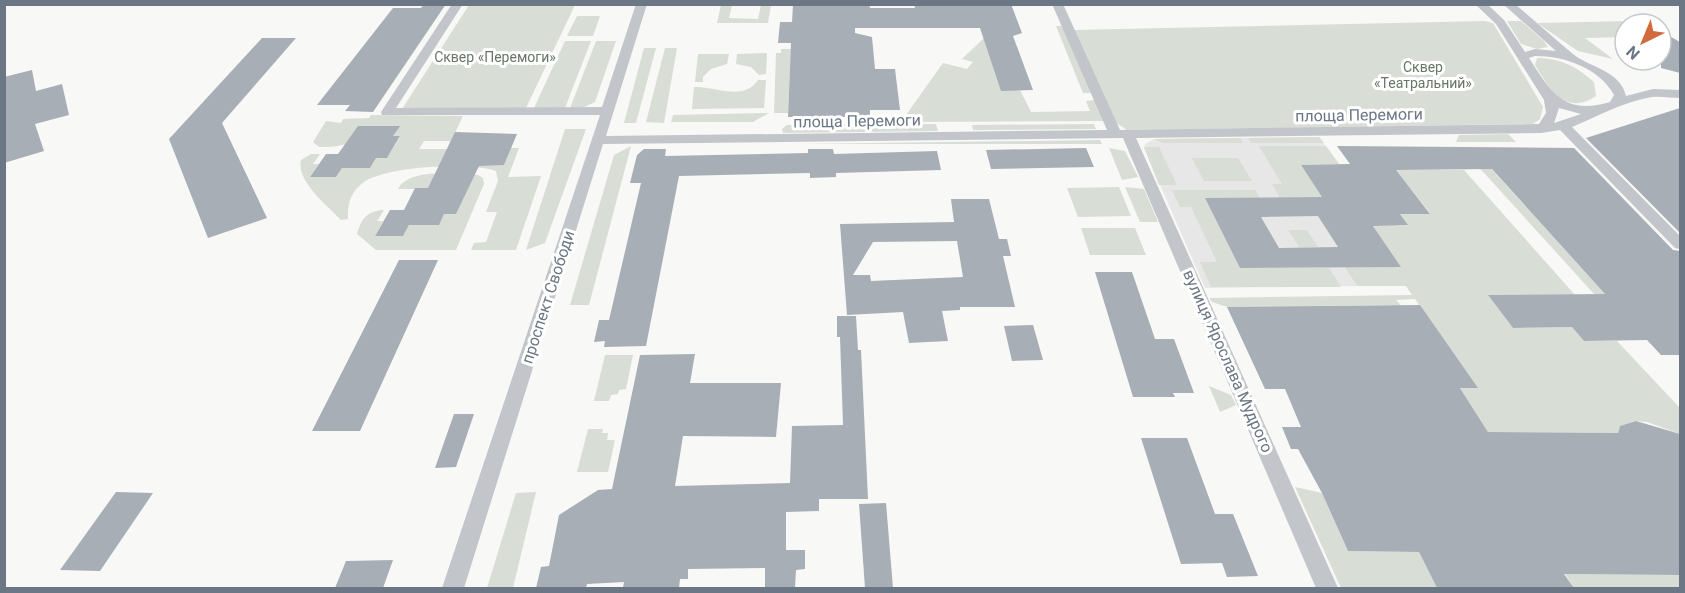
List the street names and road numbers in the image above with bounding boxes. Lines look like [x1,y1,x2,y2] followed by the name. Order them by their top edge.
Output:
[1295,104,1423,126] street label: площа Перемоги
[793,110,921,132] street label: площа Перемоги
[518,228,578,366] street label: проспект Свободи
[1179,267,1277,455] street label: вулиця Ярослава Мудрого

